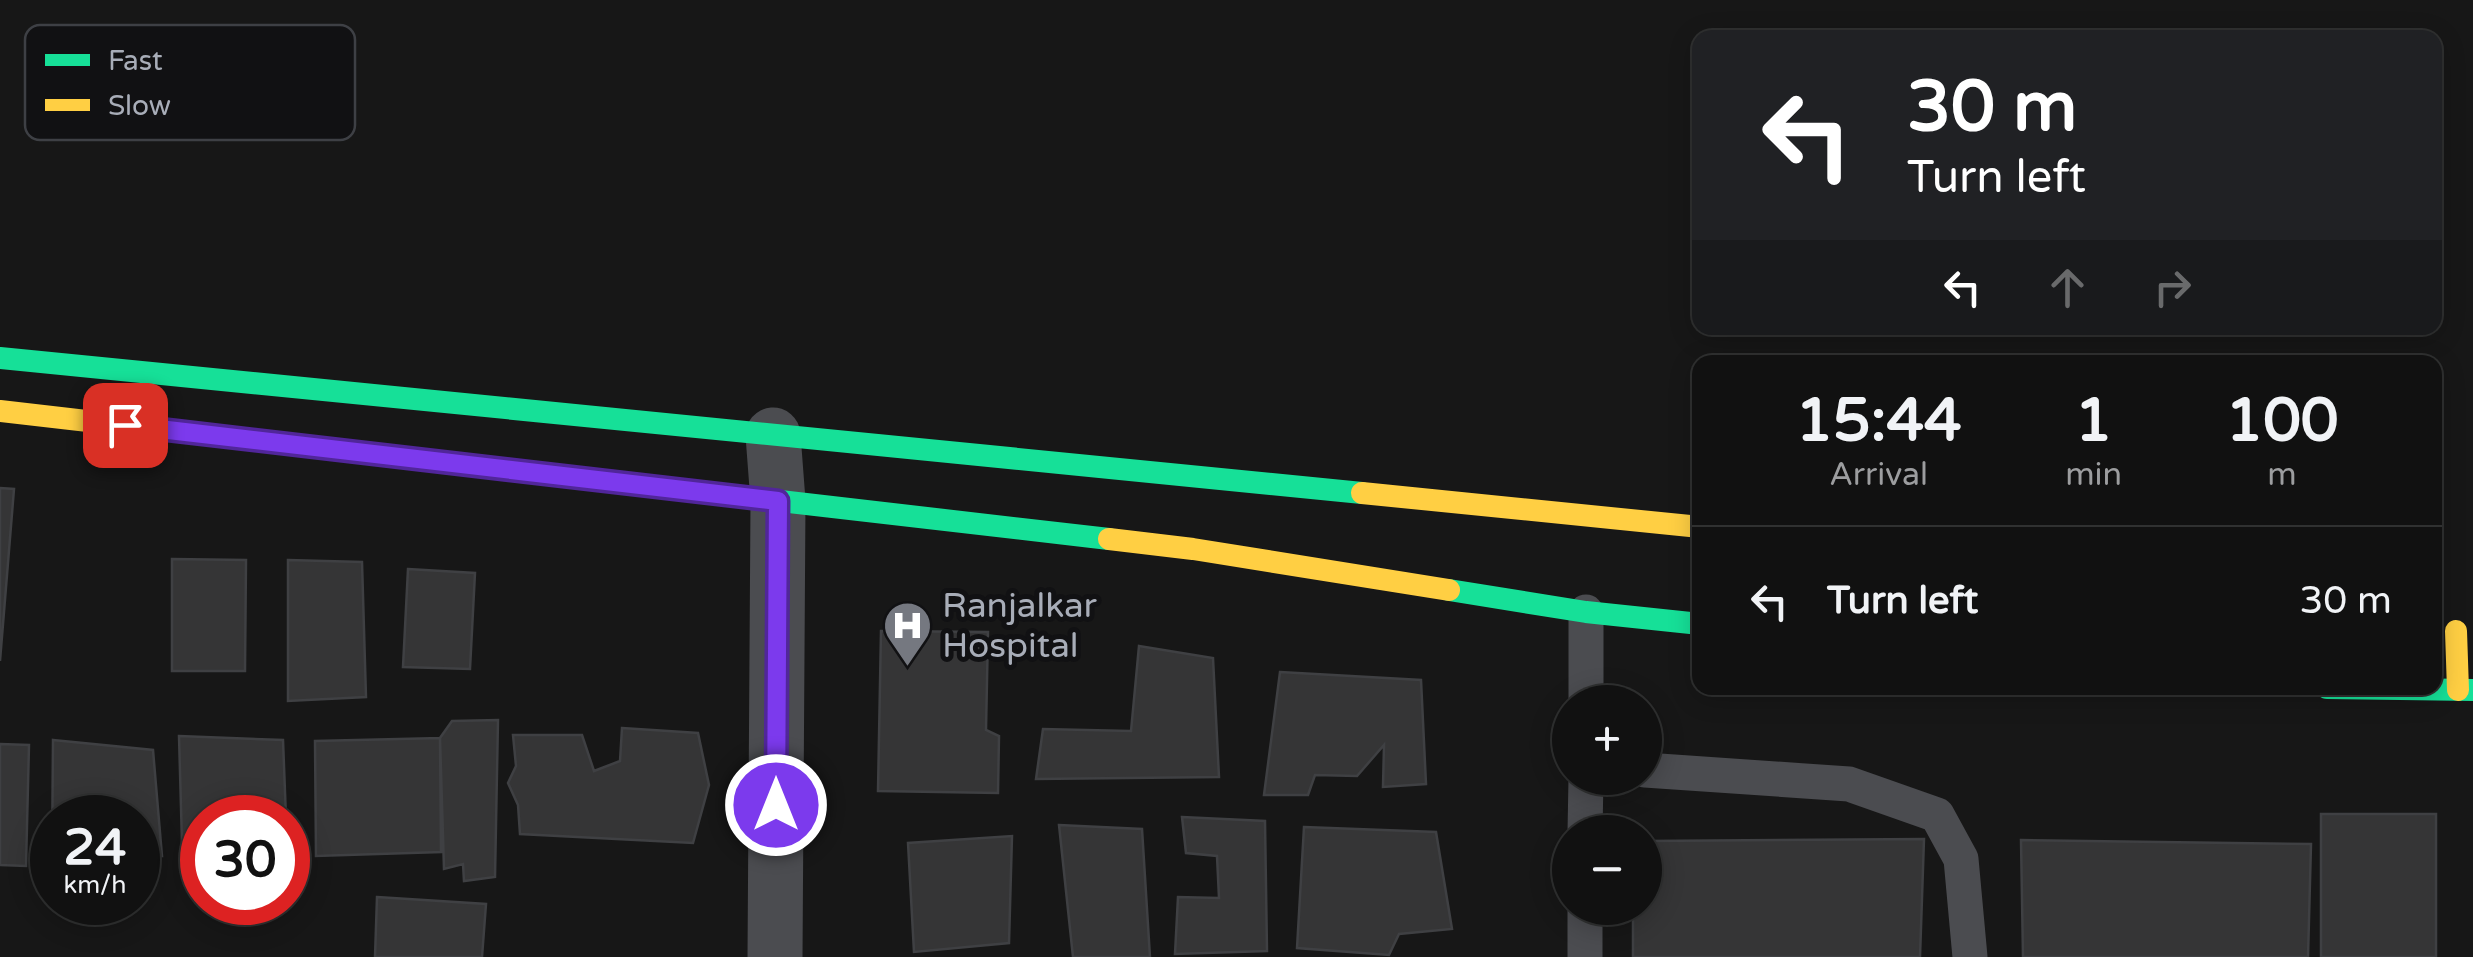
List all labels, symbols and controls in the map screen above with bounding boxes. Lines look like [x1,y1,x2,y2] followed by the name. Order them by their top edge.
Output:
[25,25,355,140] legend
[108,44,163,78] text: Fast
[1907,66,2077,150] text: 30 m
[1742,70,1872,200] icon: left
[108,89,171,123] text: Slow
[1907,151,2086,205] text: Turn left
[1935,260,1990,315] icon: left
[2040,260,2095,315] icon: ahead
[2145,260,2200,315] icon: right
[83,383,168,468] pin
[1795,385,1962,457] text: 15:44
[2075,385,2112,457] text: 1
[2225,385,2339,457] text: 100
[98,398,153,453] icon: arrive
[1829,456,1928,494] text: Arrival
[2065,456,2122,494] text: min
[2267,456,2297,494] text: m
[1742,574,1797,629] icon: left
[1827,578,1978,624] text: Turn left
[2300,578,2392,624] text: 30 m
[942,585,1098,667] place label: Ranjalkar Hospital
[881,600,933,668] hospital icon: Ranjalkar Hospital
[1552,685,1662,925] map controls
[1552,685,1662,795] button: +
[724,753,828,857] position arrow
[180,795,310,925] speed limit sign: 30
[1552,815,1662,925] button: −
[64,818,126,878] text: 24
[64,870,126,900] text: km/h

